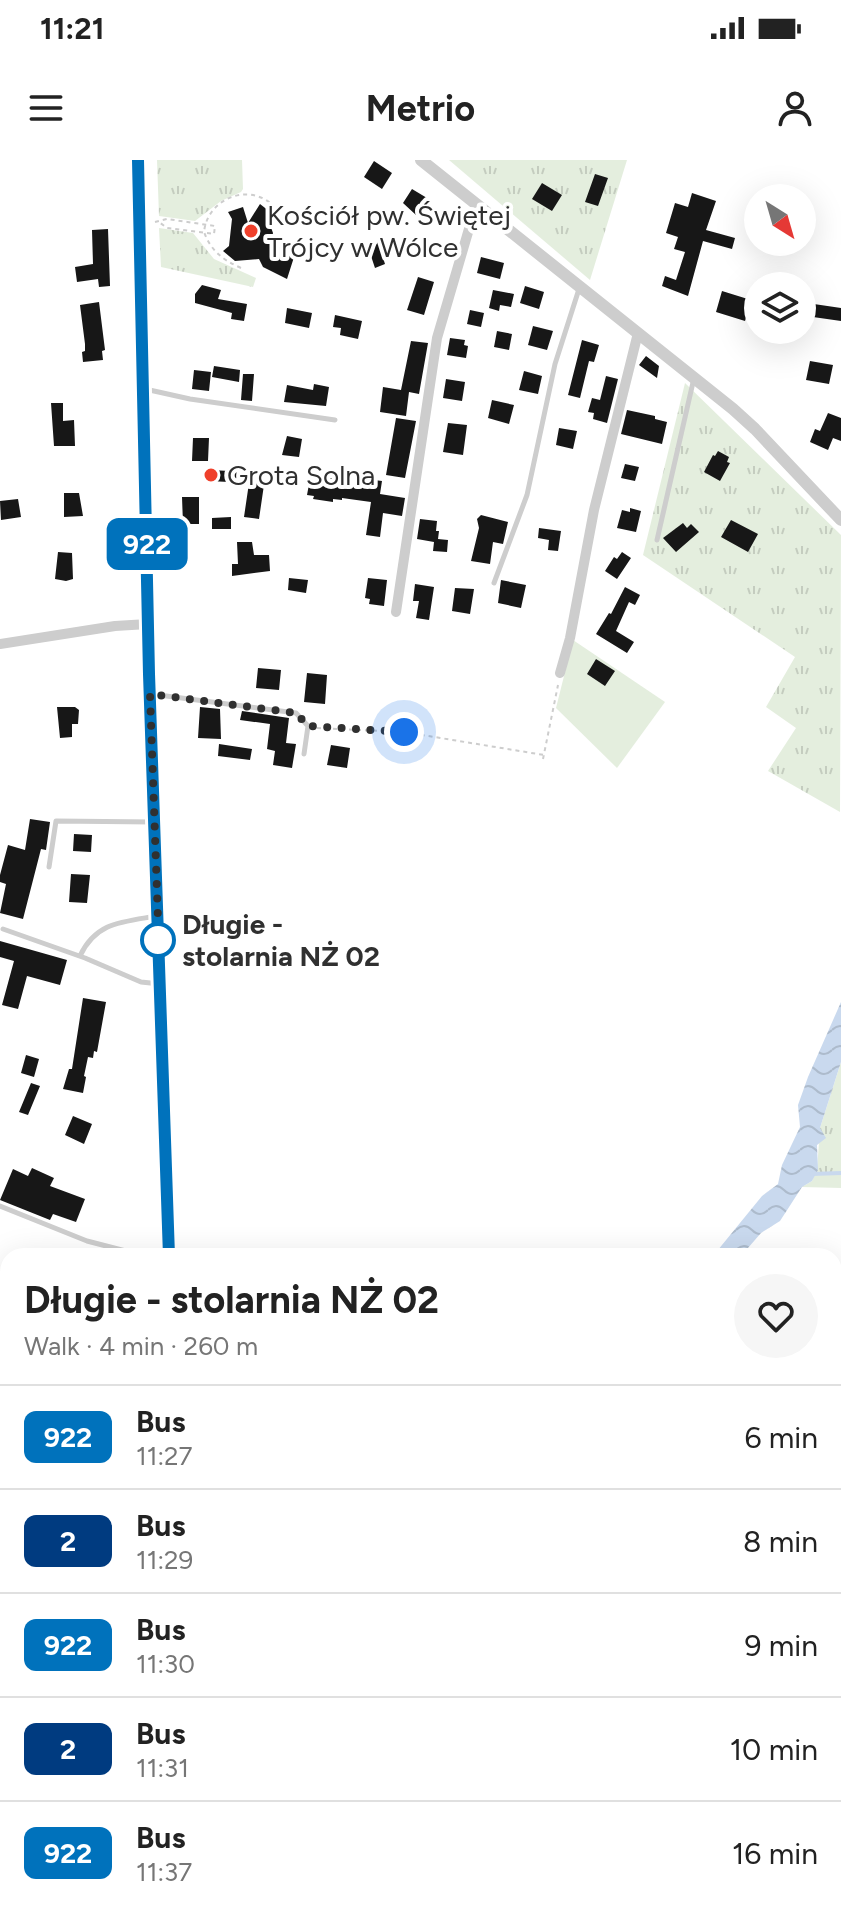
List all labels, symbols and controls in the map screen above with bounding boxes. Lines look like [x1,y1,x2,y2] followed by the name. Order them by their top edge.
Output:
[40,10,104,47] text: 11:21
[24,86,68,130] icon: menu
[773,86,817,130] icon: person
[366,87,475,130] text: Metrio
[744,184,816,256] north arrow
[744,184,816,344] map controls
[267,198,511,264] place label: Kościół pw. Świętej Trójcy w Wólce
[242,222,260,240] marker: Kościół pw. Świętej Trójcy w Wólce
[744,272,816,344] button: layers
[227,458,375,492] place label: Grota Solna
[202,466,220,484] marker: Grota Solna
[101,518,193,570] line badge: 922
[123,527,171,561] text: 922
[384,712,424,752] your location
[182,907,380,973] place label: Długie - stolarnia NŻ 02
[141,923,175,957] marker: Długie - stolarnia NŻ 02
[734,1274,818,1358] button: heart
[24,1277,439,1323] text: Długie - stolarnia NŻ 02
[24,1330,258,1362] text: Walk · 4 min · 260 m
[136,1403,185,1440] text: Bus
[744,1419,818,1456] text: 6 min
[44,1420,92,1454] text: 922
[136,1440,193,1472] text: 11:27
[136,1507,185,1544] text: Bus
[743,1523,818,1560] text: 8 min
[60,1524,76,1558] text: 2
[136,1544,193,1576] text: 11:29
[136,1611,185,1648] text: Bus
[744,1627,818,1664] text: 9 min
[44,1628,92,1662] text: 922
[136,1648,195,1680] text: 11:30
[136,1715,185,1752] text: Bus
[730,1731,818,1768] text: 10 min
[60,1732,76,1766] text: 2
[136,1752,189,1784] text: 11:31
[136,1819,185,1856] text: Bus
[732,1835,818,1872] text: 16 min
[44,1836,92,1870] text: 922
[136,1856,192,1888] text: 11:37

